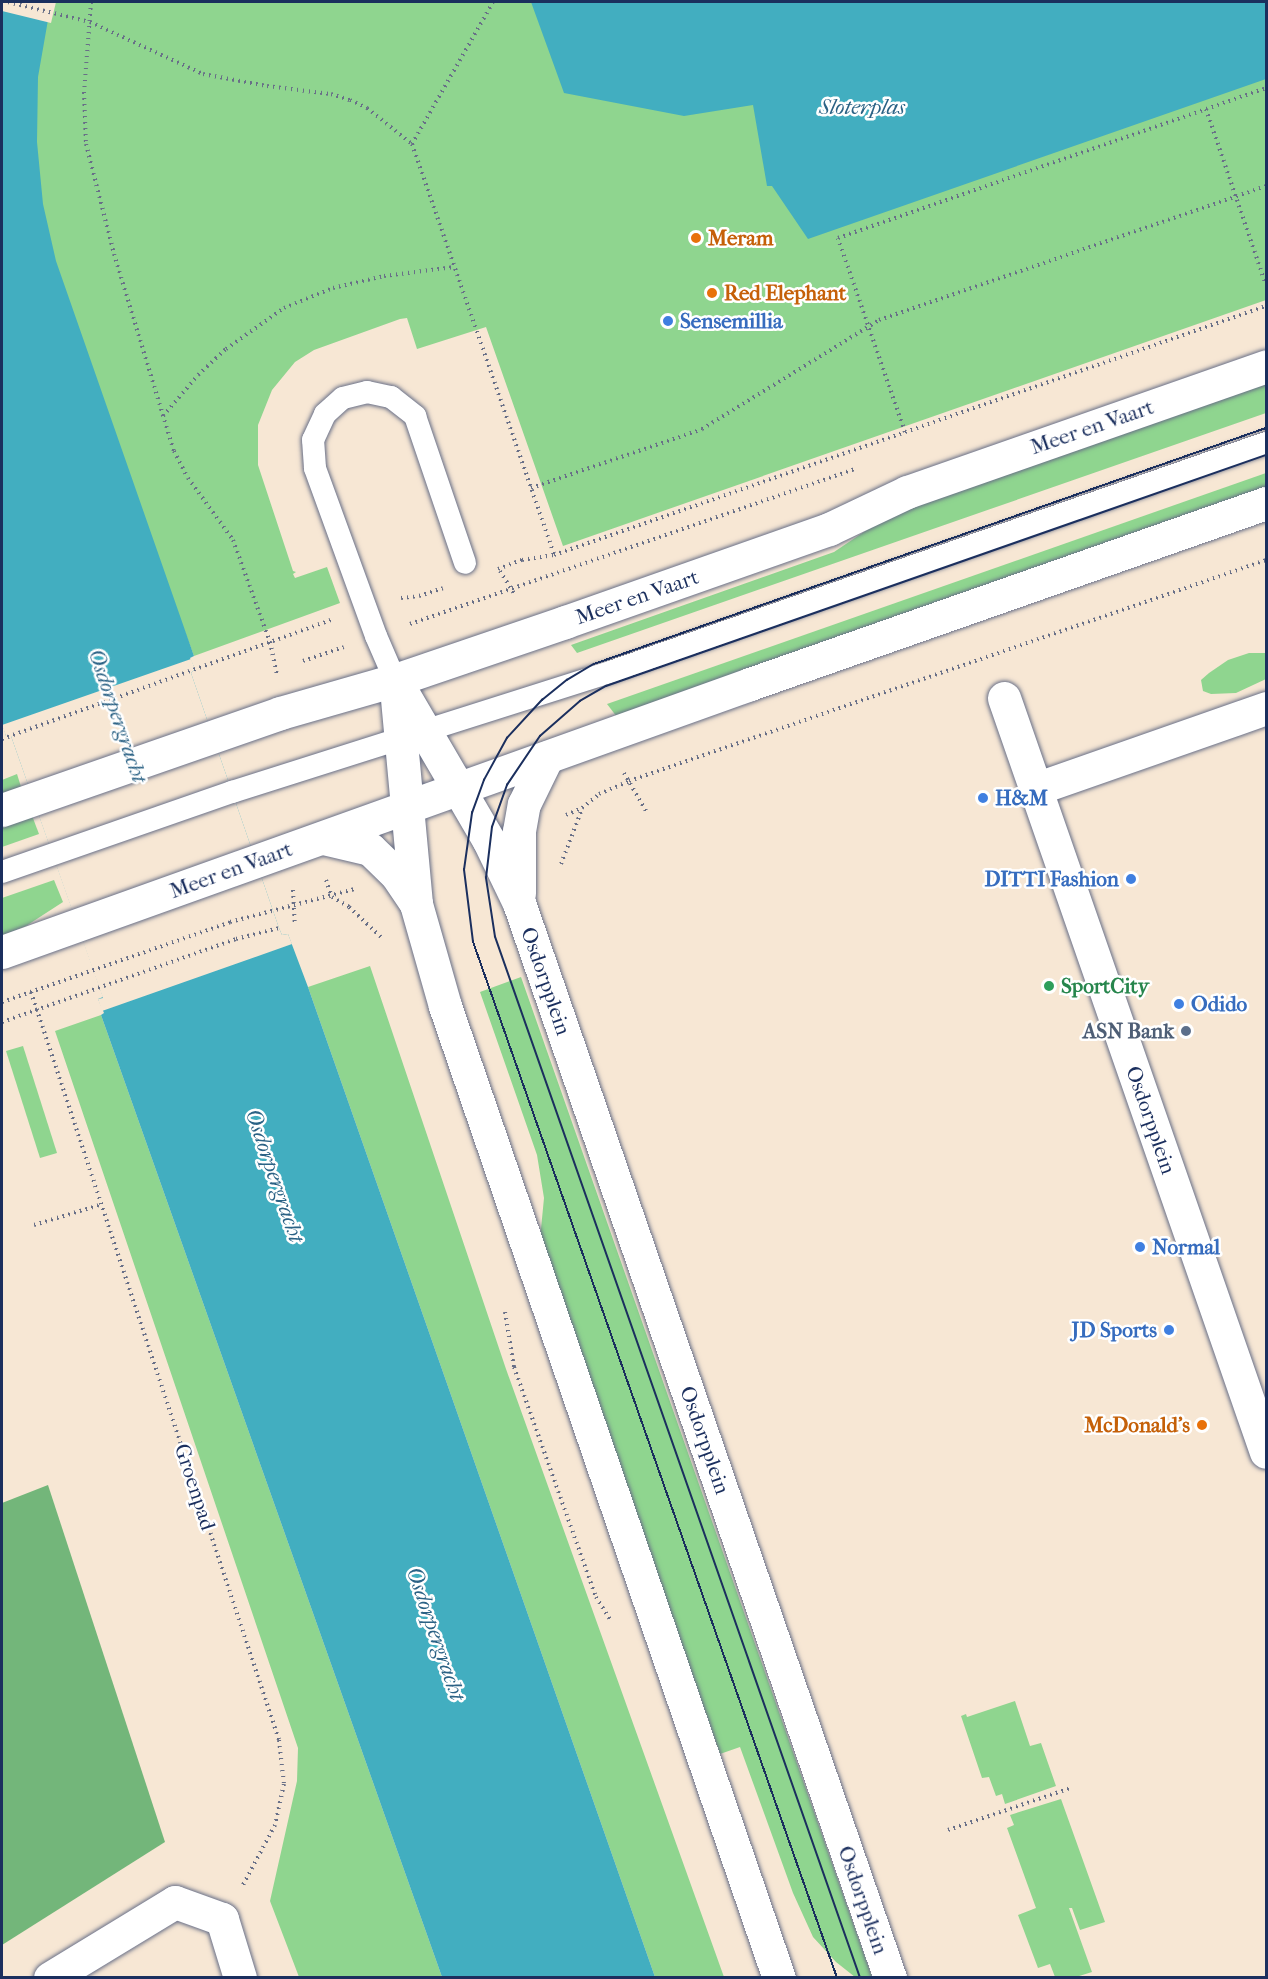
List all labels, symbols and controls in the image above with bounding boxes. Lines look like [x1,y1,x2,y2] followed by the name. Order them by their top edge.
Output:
[819,95,905,121] water label: Sloterplas
[708,225,773,251] place label: Meram
[689,231,703,245] marker: Meram
[724,280,846,306] place label: Red Elephant
[705,286,719,300] marker: Red Elephant
[680,308,783,334] place label: Sensemillia
[661,314,675,328] marker: Sensemillia
[1027,394,1157,460] street label: Meer en Vaart
[572,564,702,630] street label: Meer en Vaart
[82,646,152,786] water label: Osdorpergracht
[995,785,1048,811] place label: H&M
[976,791,990,805] marker: H&M
[166,836,296,904] street label: Meer en Vaart
[984,866,1119,892] place label: DITTI Fashion
[1124,872,1138,886] marker: DITTI Fashion
[516,924,576,1038] street label: Osdorpplein
[1061,973,1149,999] place label: SportCity
[1042,979,1056,993] marker: SportCity
[1191,991,1247,1017] place label: Odido
[1172,997,1186,1011] marker: Odido
[1083,1018,1174,1044] place label: ASN Bank
[1179,1024,1193,1038] marker: ASN Bank
[1121,1063,1181,1177] street label: Osdorpplein
[239,1106,309,1246] water label: Osdorpergracht
[1152,1234,1220,1260] place label: Normal
[1133,1240,1147,1254] marker: Normal
[1072,1317,1157,1343] place label: JD Sports
[1162,1323,1176,1337] marker: JD Sports
[675,1383,735,1497] street label: Osdorpplein
[1084,1412,1190,1438] place label: McDonald's
[1195,1418,1209,1432] marker: McDonald's
[169,1441,221,1533] street label: Groenpad
[400,1564,470,1704] water label: Osdorpergracht
[833,1843,893,1957] street label: Osdorpplein

